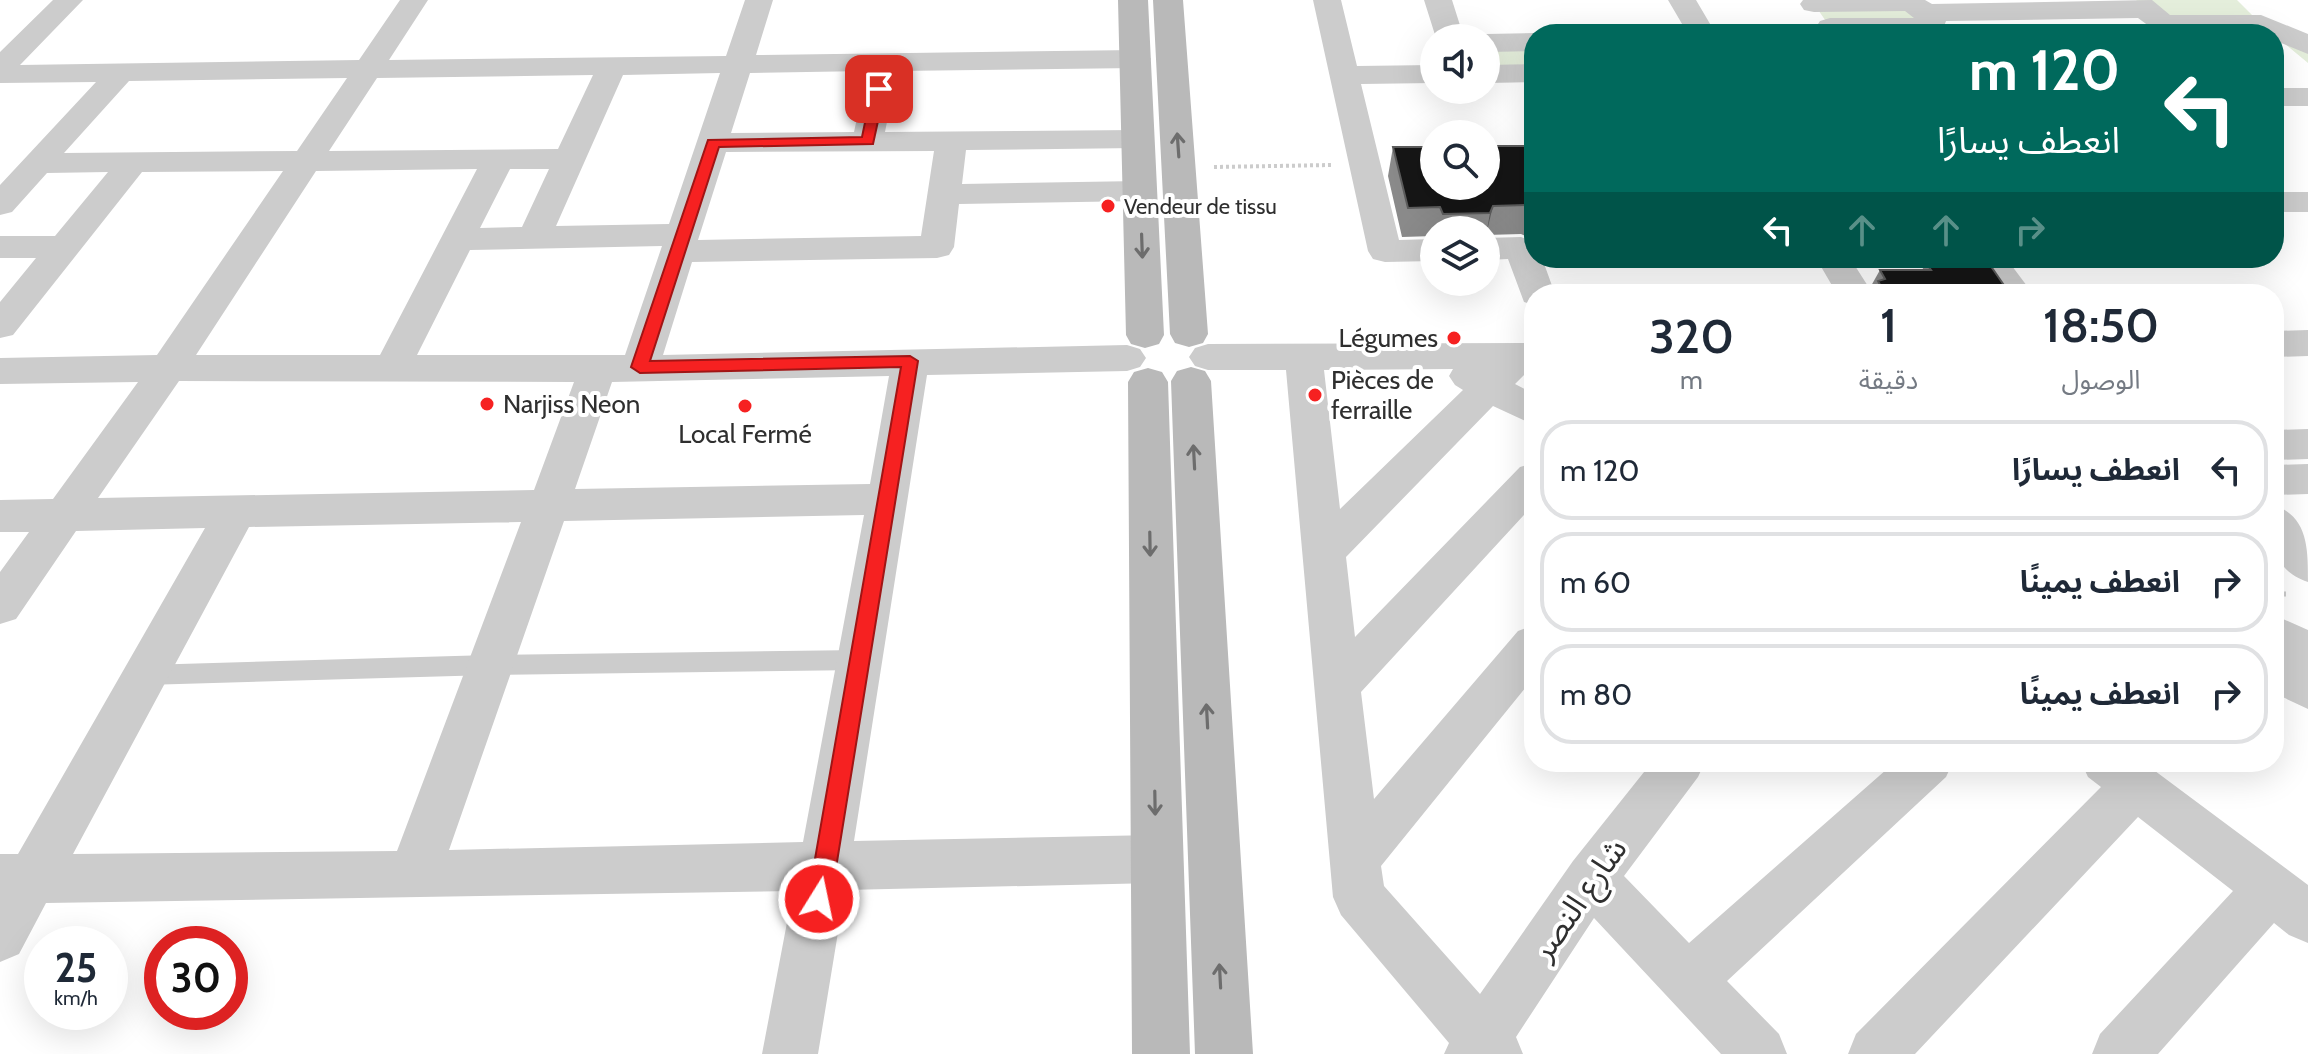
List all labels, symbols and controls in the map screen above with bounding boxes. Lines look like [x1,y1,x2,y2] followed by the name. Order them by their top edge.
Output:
[1420,24,1500,296] map controls
[1420,24,1500,104] button: sound
[1969,36,2120,104] text: 120 m
[845,55,913,123] pin
[2148,56,2252,160] icon: left
[857,67,901,111] icon: arrive
[1937,118,2120,162] text: انعطف يسارًا
[1420,120,1500,200] button: search
[1170,132,1185,159] one-way arrow
[1124,193,1277,220] place label: Vendeur de tissu
[1099,197,1117,215] marker: Vendeur de tissu
[1756,208,1800,252] icon: left
[1840,208,1884,252] icon: ahead
[1924,208,1968,252] icon: ahead
[2008,208,2052,252] icon: right
[1420,216,1500,296] button: layers
[1134,232,1149,259] one-way arrow
[1880,296,1897,354] text: 1
[2043,296,2159,354] text: 18:50
[1649,307,1734,365] text: 320
[1338,322,1438,354] place label: Légumes
[1445,329,1463,347] marker: Légumes
[1331,364,1434,426] place label: Pièces de ferraille
[1680,364,1703,396] text: m
[1859,364,1918,396] text: دقيقة
[2062,364,2141,396] text: الوصول
[1306,386,1324,404] marker: Pièces de ferraille
[503,388,640,420] place label: Narjiss Neon
[478,395,496,413] marker: Narjiss Neon
[736,397,754,415] marker: Local Fermé
[678,418,812,450] place label: Local Fermé
[1187,444,1202,471] one-way arrow
[2204,448,2248,492] icon: left
[2012,451,2180,488] text: انعطف يسارًا
[1560,452,1640,489] text: 120 m
[1142,530,1158,557] one-way arrow
[2204,560,2248,604] icon: right
[2020,563,2180,600] text: انعطف يمينًا
[1560,564,1631,601] text: 60 m
[2204,672,2248,716] icon: right
[2020,675,2180,712] text: انعطف يمينًا
[1560,676,1632,713] text: 80 m
[1199,703,1214,730] one-way arrow
[1147,789,1162,816] one-way arrow
[1522,830,1639,971] street label: شارع النصر
[777,857,861,941] position arrow
[144,926,248,1030] speed limit sign: 30
[55,943,97,992] text: 25
[1212,963,1227,990] one-way arrow
[54,986,98,1010] text: km/h

